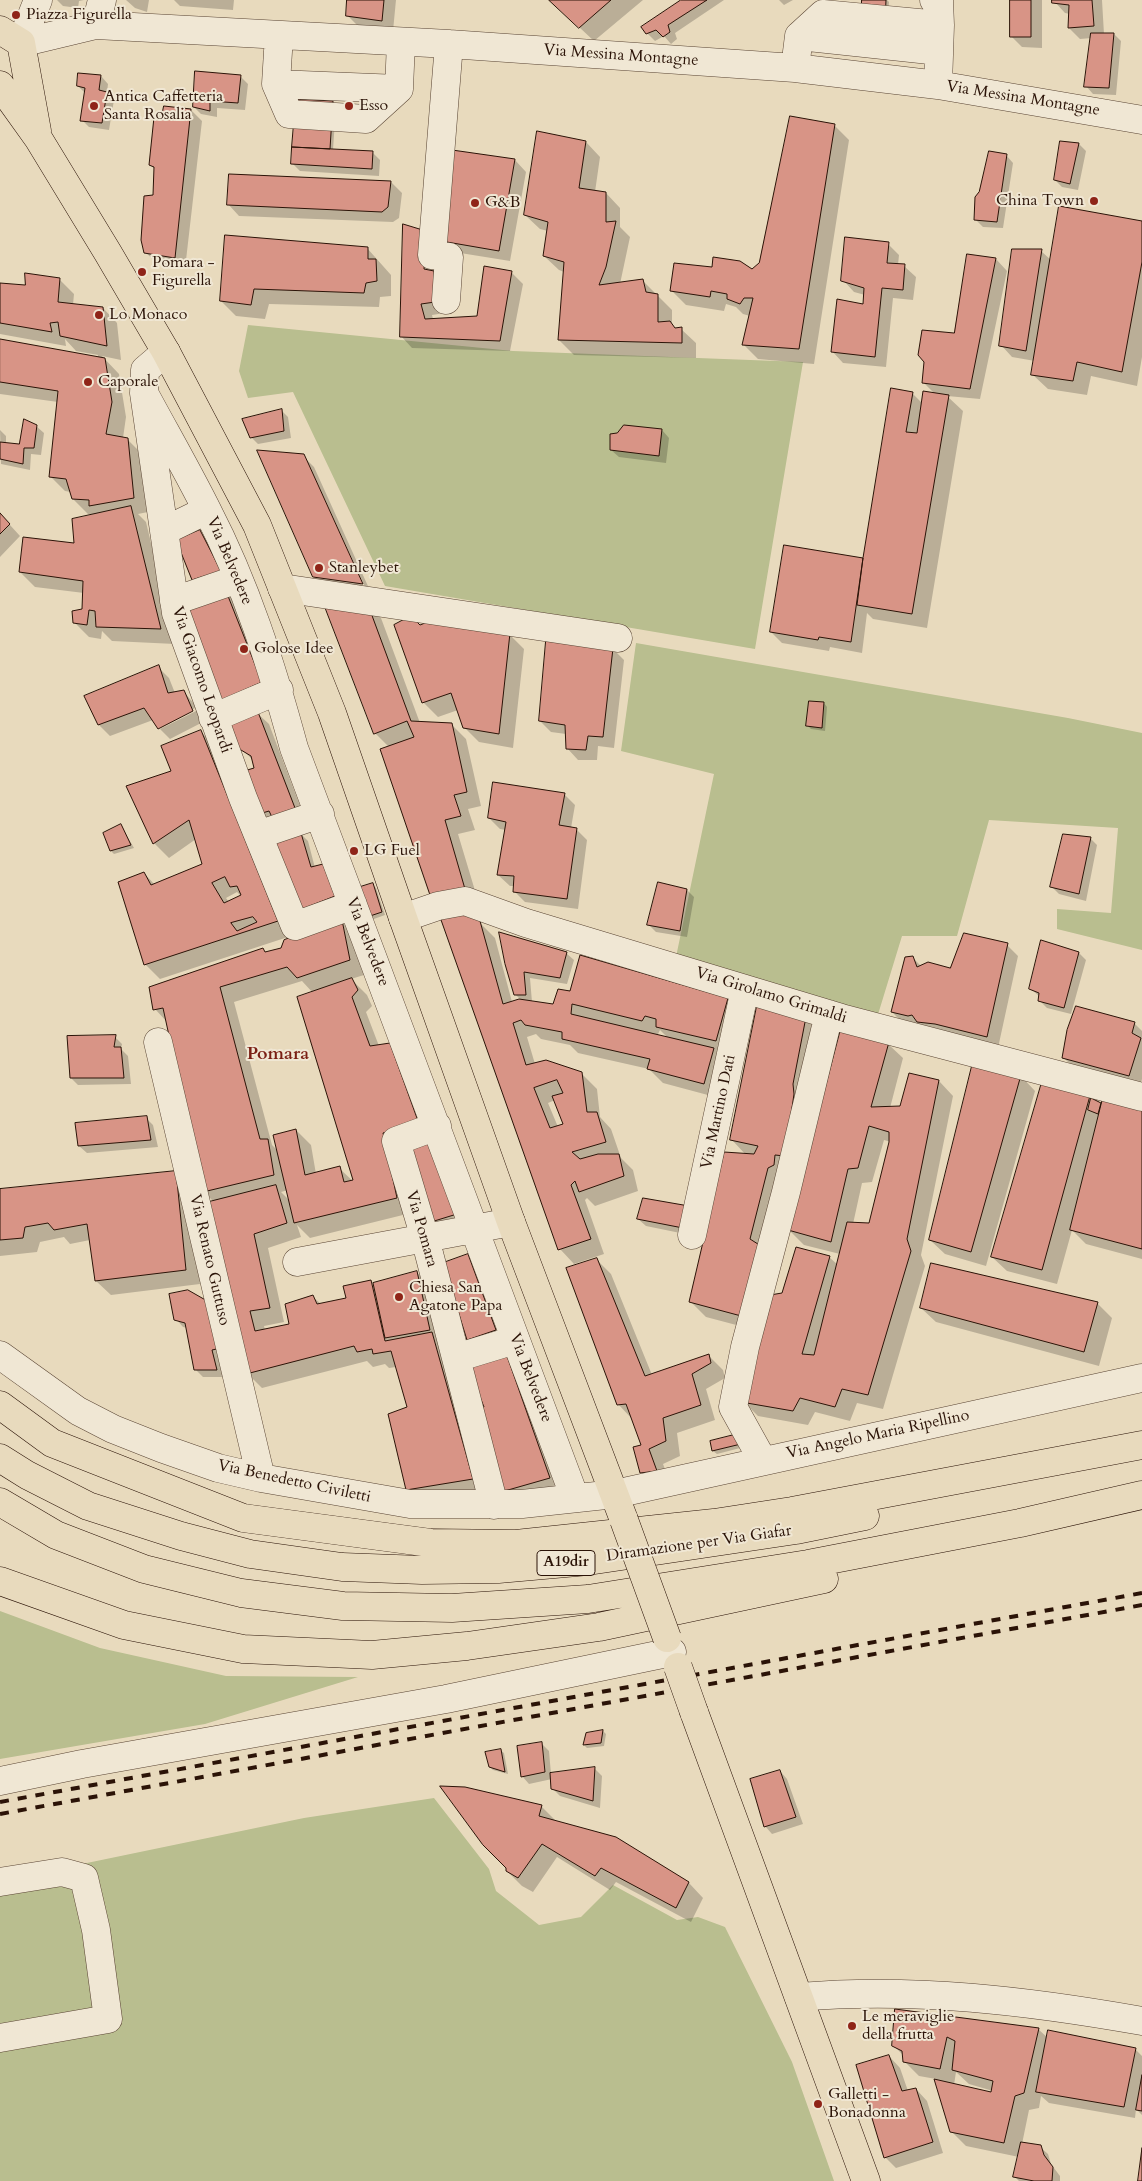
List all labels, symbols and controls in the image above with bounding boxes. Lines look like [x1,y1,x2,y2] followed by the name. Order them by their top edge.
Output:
[26,5,132,25] place label: Piazza Figurella
[10,9,22,21] marker: Piazza Figurella
[543,41,699,71] street label: Via Messina Montagne
[945,77,1101,121] street label: Via Messina Montagne
[104,87,223,125] place label: Antica Caffetteria Santa Rosalia
[359,96,388,116] place label: Esso
[88,100,100,112] marker: Antica Caffetteria Santa Rosalia
[343,100,355,112] marker: Esso
[996,191,1084,211] place label: China Town
[485,193,520,213] place label: G&B
[1088,195,1100,207] marker: China Town
[469,197,481,209] marker: G&B
[152,253,215,291] place label: Pomara - Figurella
[136,266,148,278] marker: Pomara - Figurella
[109,305,187,325] place label: Lo Monaco
[93,309,105,321] marker: Lo Monaco
[98,372,158,392] place label: Caporale
[82,376,94,388] marker: Caporale
[202,514,256,608] street label: Via Belvedere
[329,558,399,578] place label: Stanleybet
[313,562,325,574] marker: Stanleybet
[167,604,235,756] street label: Via Giacomo Leopardi
[254,639,333,659] place label: Golose Idee
[238,643,250,655] marker: Golose Idee
[364,841,420,861] place label: LG Fuel
[348,845,360,857] marker: LG Fuel
[341,895,393,989] street label: Via Belvedere
[693,964,849,1028] street label: Via Girolamo Grimaldi
[247,1044,309,1066] district label: Pomara
[698,1053,740,1171] street label: Via Martino Dati
[401,1188,441,1270] street label: Via Pomara
[185,1192,233,1328] street label: Via Renato Guttuso
[409,1278,502,1316] place label: Chiesa San Agatone Papa
[393,1291,405,1303] marker: Chiesa San Agatone Papa
[504,1331,556,1425] street label: Via Belvedere
[785,1406,971,1464] street label: Via Angelo Maria Ripellino
[216,1456,372,1508] street label: Via Benedetto Civiletti
[605,1521,793,1567] street label: Diramazione per Via Giafar
[537,1550,595,1576] road number: A19dir
[862,2007,954,2045] place label: Le meraviglie della frutta
[846,2020,858,2032] marker: Le meraviglie della frutta
[828,2085,906,2123] place label: Galletti - Bonadonna
[812,2098,824,2110] marker: Galletti - Bonadonna

